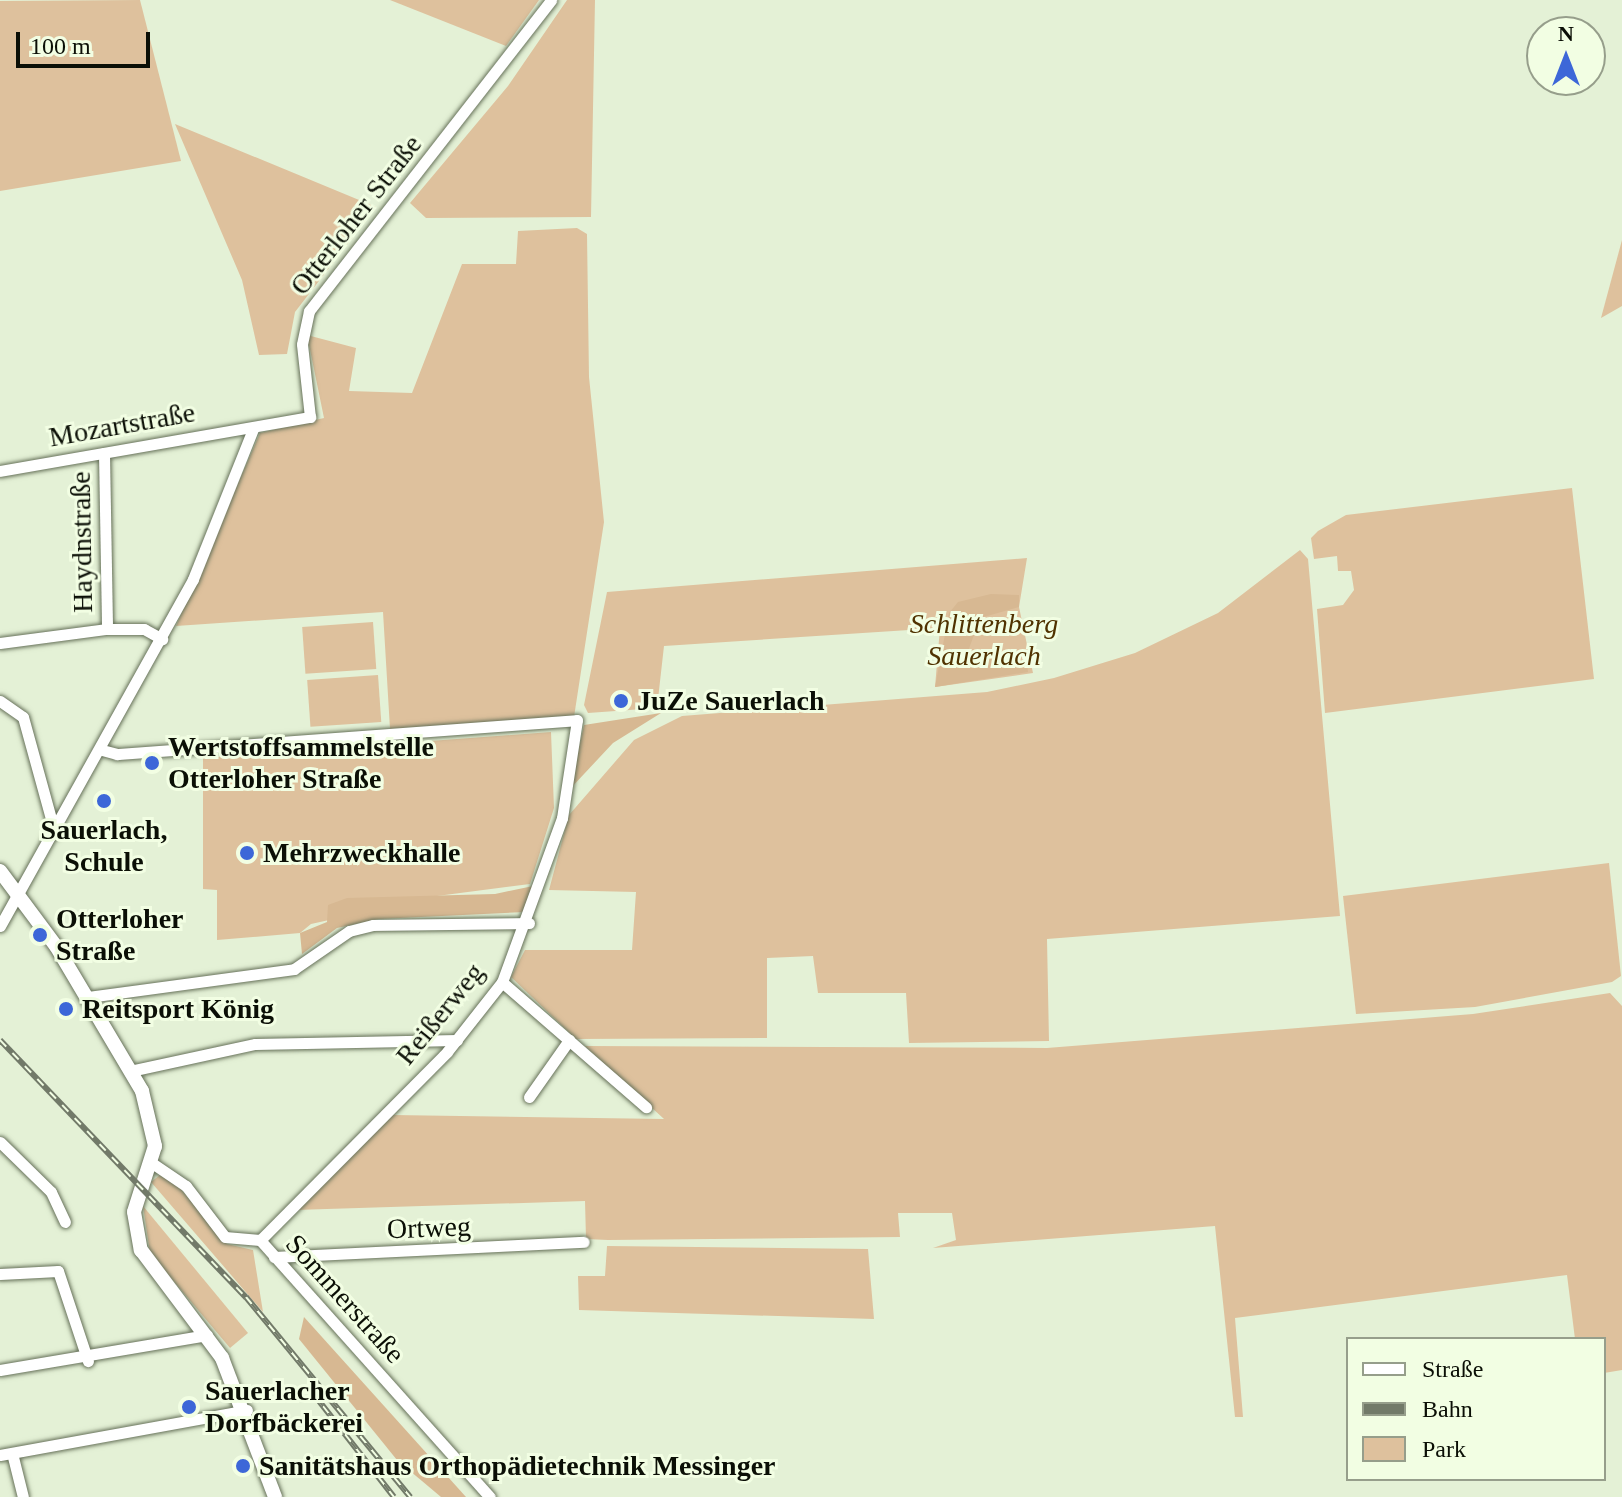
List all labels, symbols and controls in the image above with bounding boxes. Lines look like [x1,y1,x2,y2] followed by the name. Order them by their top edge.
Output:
[20,16,154,66] scale bar
[1526,16,1606,96] north arrow
[1558,21,1574,46] text: N
[30,33,91,59] text: 100 m
[283,128,429,302] street label: Otterloher Straße
[46,396,198,454] street label: Mozartstraße
[64,471,100,613] street label: Haydnstraße
[910,607,1058,673] park label: Schlittenberg Sauerlach
[637,684,824,718] place label: JuZe Sauerlach
[612,692,630,710] marker: JuZe Sauerlach
[168,730,434,796] place label: Wertstoffsammelstelle Otterloher Straße
[143,754,161,772] marker: Wertstoffsammelstelle Otterloher Straße
[95,792,113,810] marker: Sauerlach, Schule
[41,813,167,879] place label: Sauerlach, Schule
[263,836,460,870] place label: Mehrzweckhalle
[238,844,256,862] marker: Mehrzweckhalle
[56,902,183,968] place label: Otterloher Straße
[31,926,49,944] marker: Otterloher Straße
[389,956,491,1072] street label: Reißerweg
[82,992,274,1026] place label: Reitsport König
[57,1000,75,1018] marker: Reitsport König
[386,1210,472,1246] street label: Ortweg
[278,1228,412,1370] street label: Sommerstraße
[1346,1337,1606,1481] legend
[1422,1356,1483,1382] text: Straße
[205,1374,363,1440] place label: Sauerlacher Dorfbäckerei
[1422,1396,1473,1422] text: Bahn
[180,1398,198,1416] marker: Sauerlacher Dorfbäckerei
[1422,1436,1466,1462] text: Park
[259,1449,775,1483] place label: Sanitätshaus Orthopädietechnik Messinger
[234,1457,252,1475] marker: Sanitätshaus Orthopädietechnik Messinger

